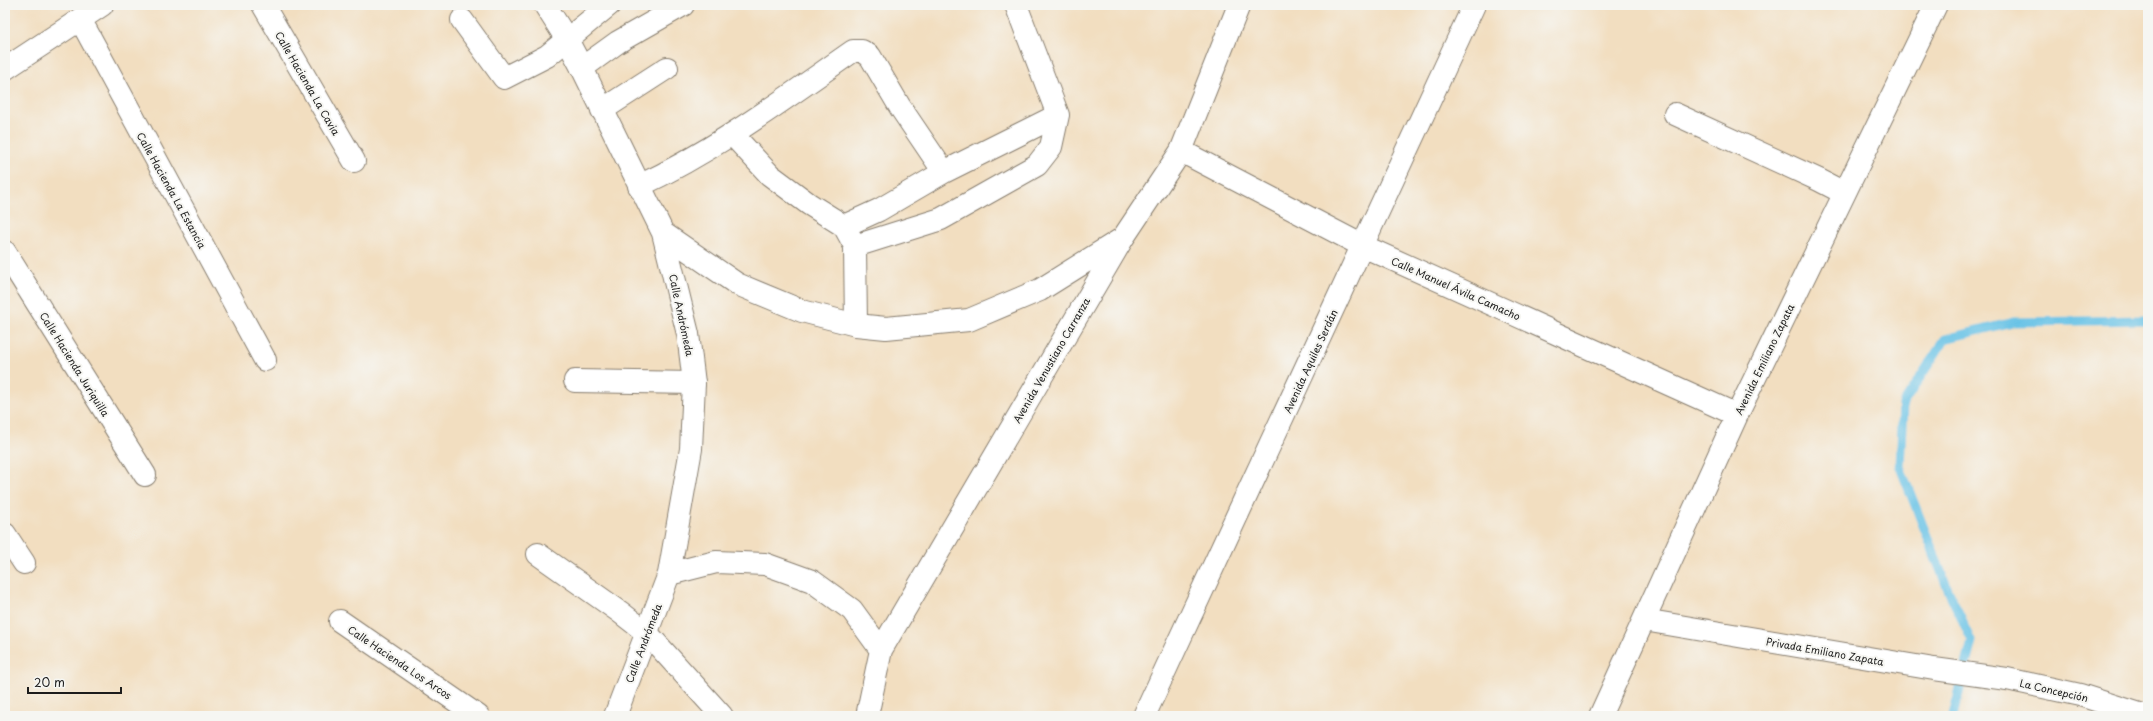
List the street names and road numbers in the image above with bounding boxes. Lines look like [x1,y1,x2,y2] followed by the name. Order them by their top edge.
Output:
[272,28,344,138] street label: Calle Hacienda La Cavia
[134,129,210,251] street label: Calle Hacienda La Estancia
[1389,253,1523,323] street label: Calle Manuel Ávila Camacho
[666,273,698,358] street label: Calle Andrómeda
[1009,294,1093,426] street label: Avenida Venustiano Carranza
[1731,300,1798,417] street label: Avenida Emiliano Zapata
[1279,307,1341,415] street label: Avenida Aquiles Serdán
[37,309,114,420] street label: Calle Hacienda Juriquilla
[621,600,665,685] street label: Calle Andrómeda
[345,622,455,703] street label: Calle Hacienda Los Arcos
[1765,633,1886,669] street label: Privada Emiliano Zapata
[2018,675,2090,705] street label: La Concepción

